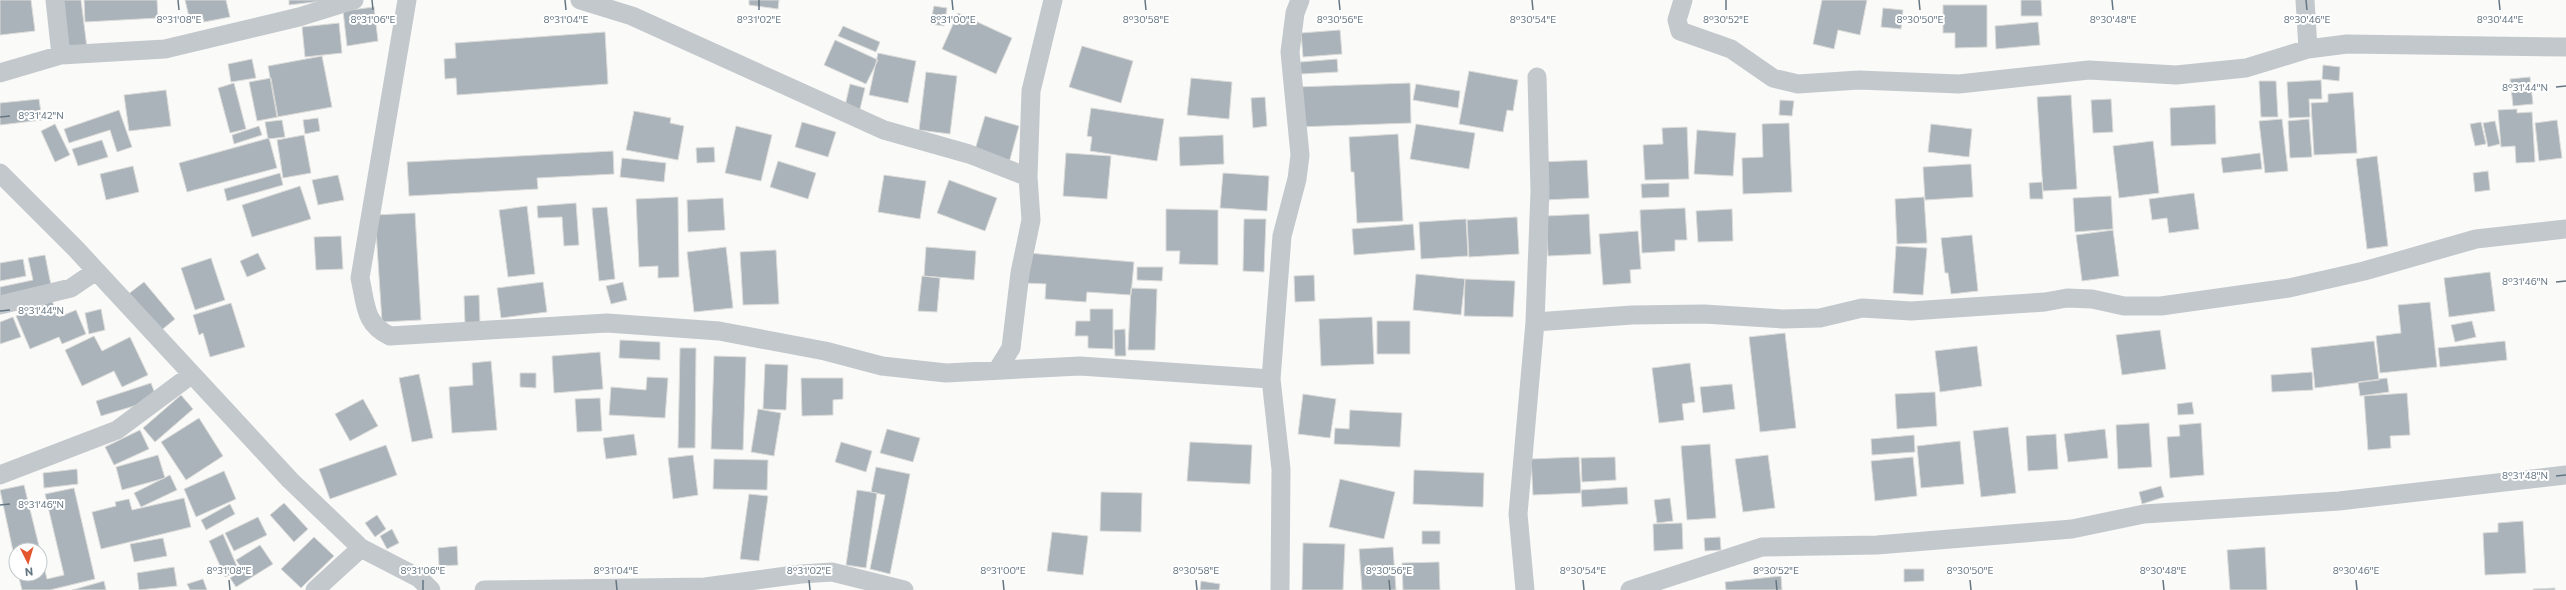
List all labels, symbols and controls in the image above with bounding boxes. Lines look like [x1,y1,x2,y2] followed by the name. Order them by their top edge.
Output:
[156,13,202,25] text: 8°31'08"E
[350,13,396,25] text: 8°31'06"E
[544,13,589,25] text: 8°31'04"E
[737,13,781,25] text: 8°31'02"E
[930,13,976,25] text: 8°31'00"E
[1123,13,1169,25] text: 8°30'58"E
[1317,13,1363,25] text: 8°30'56"E
[1510,13,1556,25] text: 8°30'54"E
[1703,13,1749,25] text: 8°30'52"E
[1897,13,1944,25] text: 8°30'50"E
[2090,13,2136,25] text: 8°30'48"E
[2284,13,2330,25] text: 8°30'46"E
[2477,13,2523,25] text: 8°30'44"E
[2502,81,2548,93] text: 8°31'44"N
[18,109,64,121] text: 8°31'42"N
[2502,275,2548,287] text: 8°31'46"N
[18,304,64,316] text: 8°31'44"N
[2502,469,2548,481] text: 8°31'48"N
[18,498,64,510] text: 8°31'46"N
[8,542,48,582] north arrow
[206,564,252,576] text: 8°31'08"E
[400,564,446,576] text: 8°31'06"E
[594,564,639,576] text: 8°31'04"E
[787,564,831,576] text: 8°31'02"E
[980,564,1026,576] text: 8°31'00"E
[1173,564,1219,576] text: 8°30'58"E
[1366,564,1412,576] text: 8°30'56"E
[1560,564,1606,576] text: 8°30'54"E
[1753,564,1799,576] text: 8°30'52"E
[1947,564,1994,576] text: 8°30'50"E
[2140,564,2186,576] text: 8°30'48"E
[2333,564,2379,576] text: 8°30'46"E
[24,566,34,579] text: N

